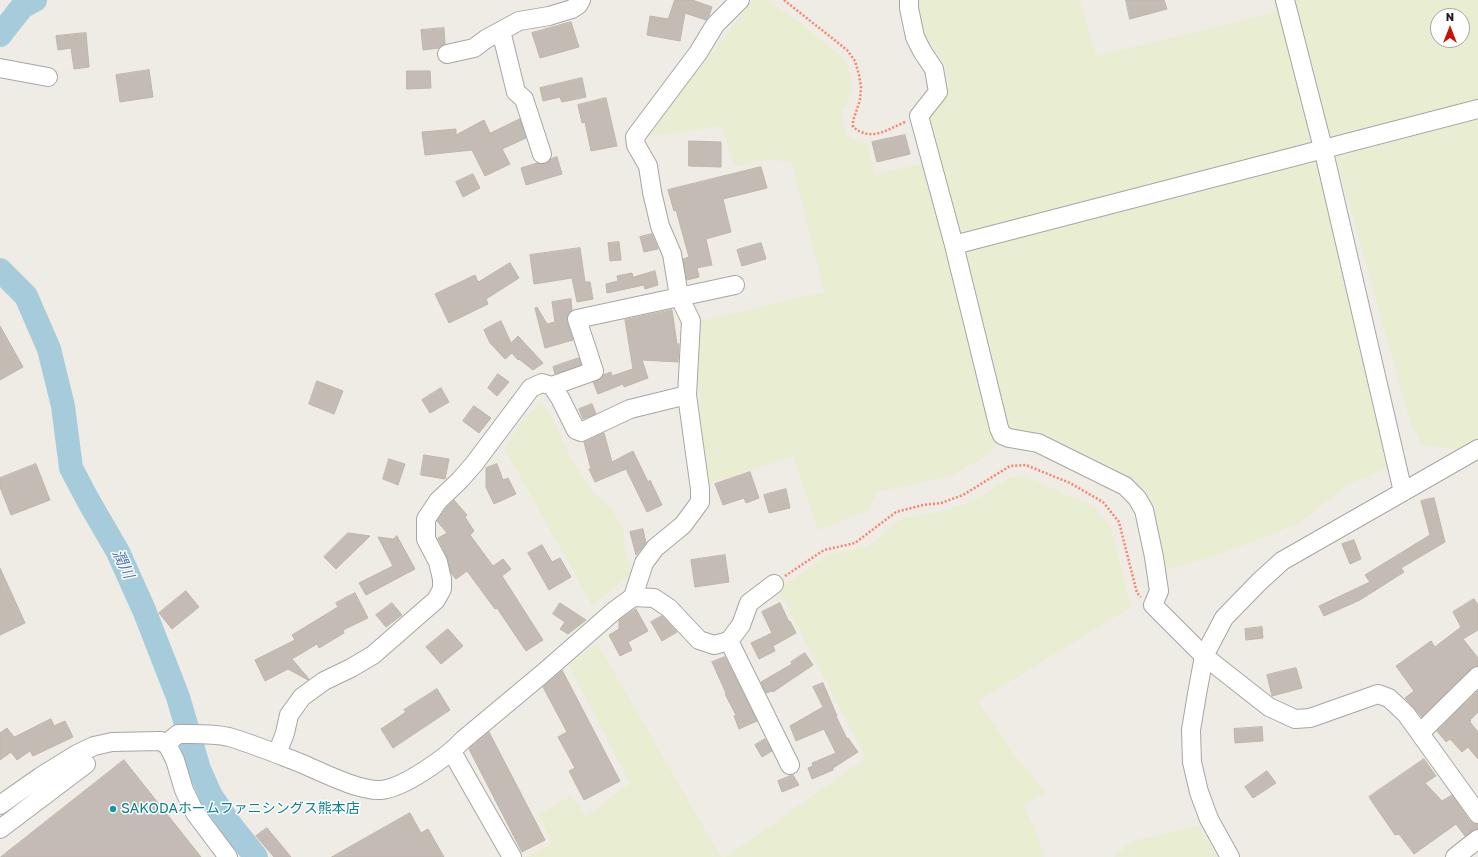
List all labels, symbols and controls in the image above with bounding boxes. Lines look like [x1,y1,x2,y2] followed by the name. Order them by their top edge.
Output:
[1430,8,1470,48] north arrow
[1446,10,1454,23] text: N
[109,547,137,581] water label: 潤川
[121,801,360,817] place label: SAKODAホームファニシングス熊本店
[108,804,118,814] marker: SAKODAホームファニシングス熊本店

